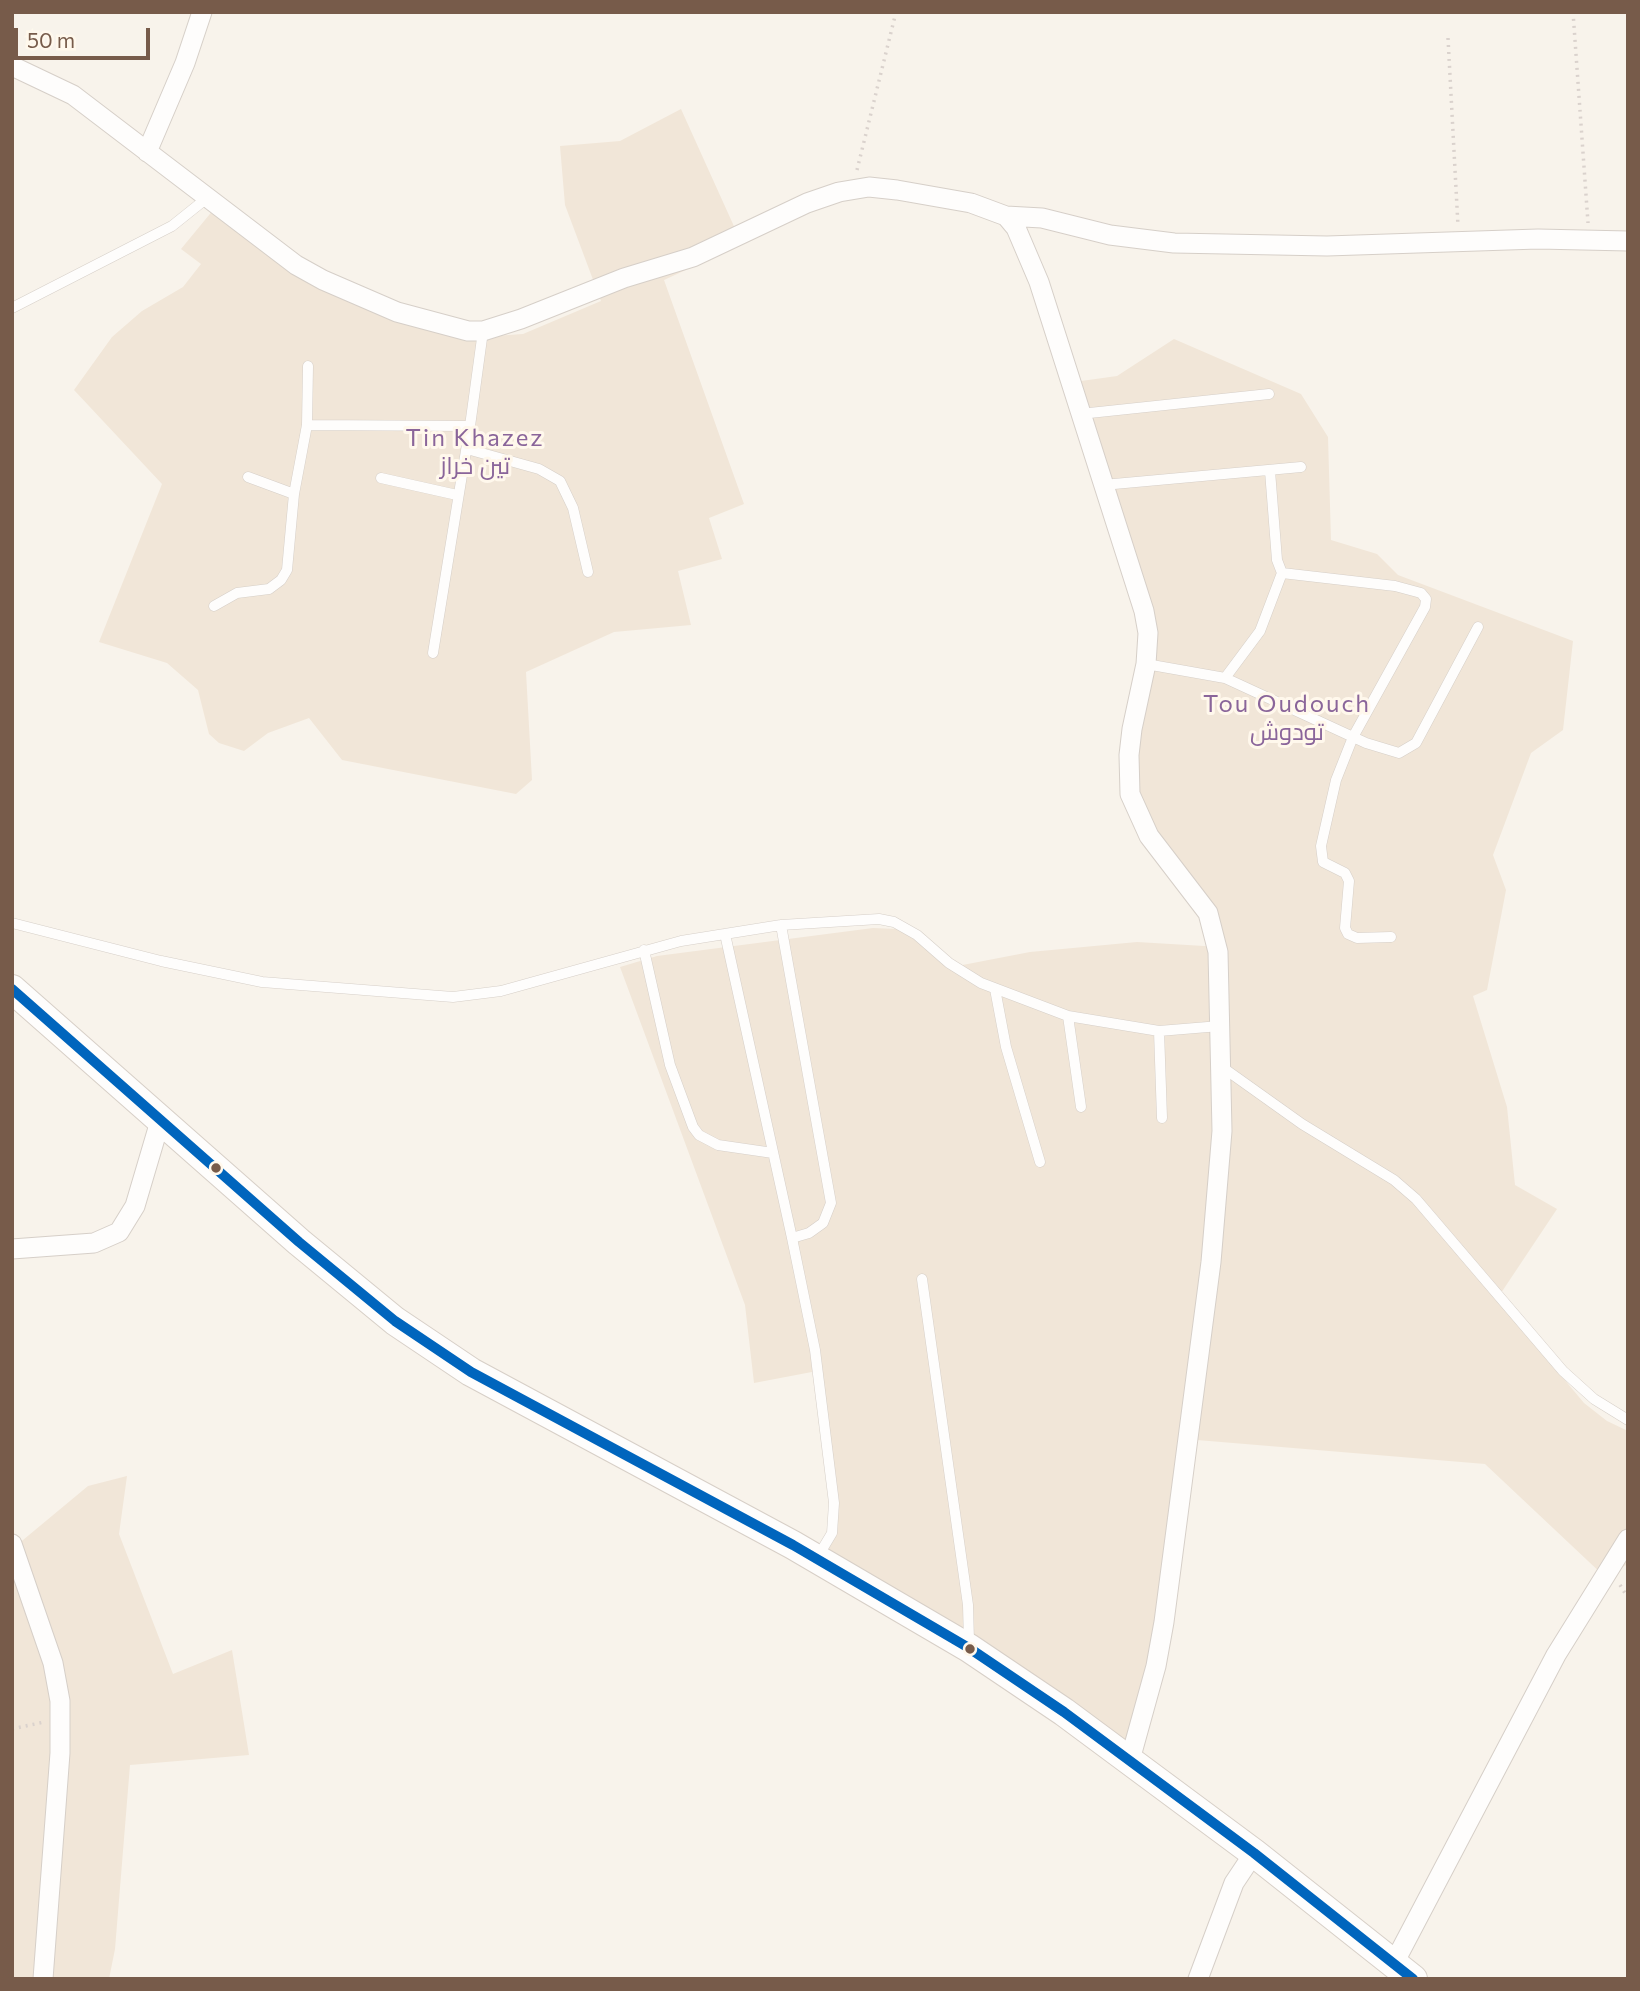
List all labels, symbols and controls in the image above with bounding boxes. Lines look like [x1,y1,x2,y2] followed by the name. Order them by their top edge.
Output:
[18,14,154,58] scale bar
[27,27,75,52] text: 50 m
[407,424,543,480] district label: Tin Khazez تين خراز
[1204,690,1370,746] district label: Tou Oudouch تودوش
[209,1161,223,1175] unlabelled marker
[963,1642,977,1656] unlabelled marker

